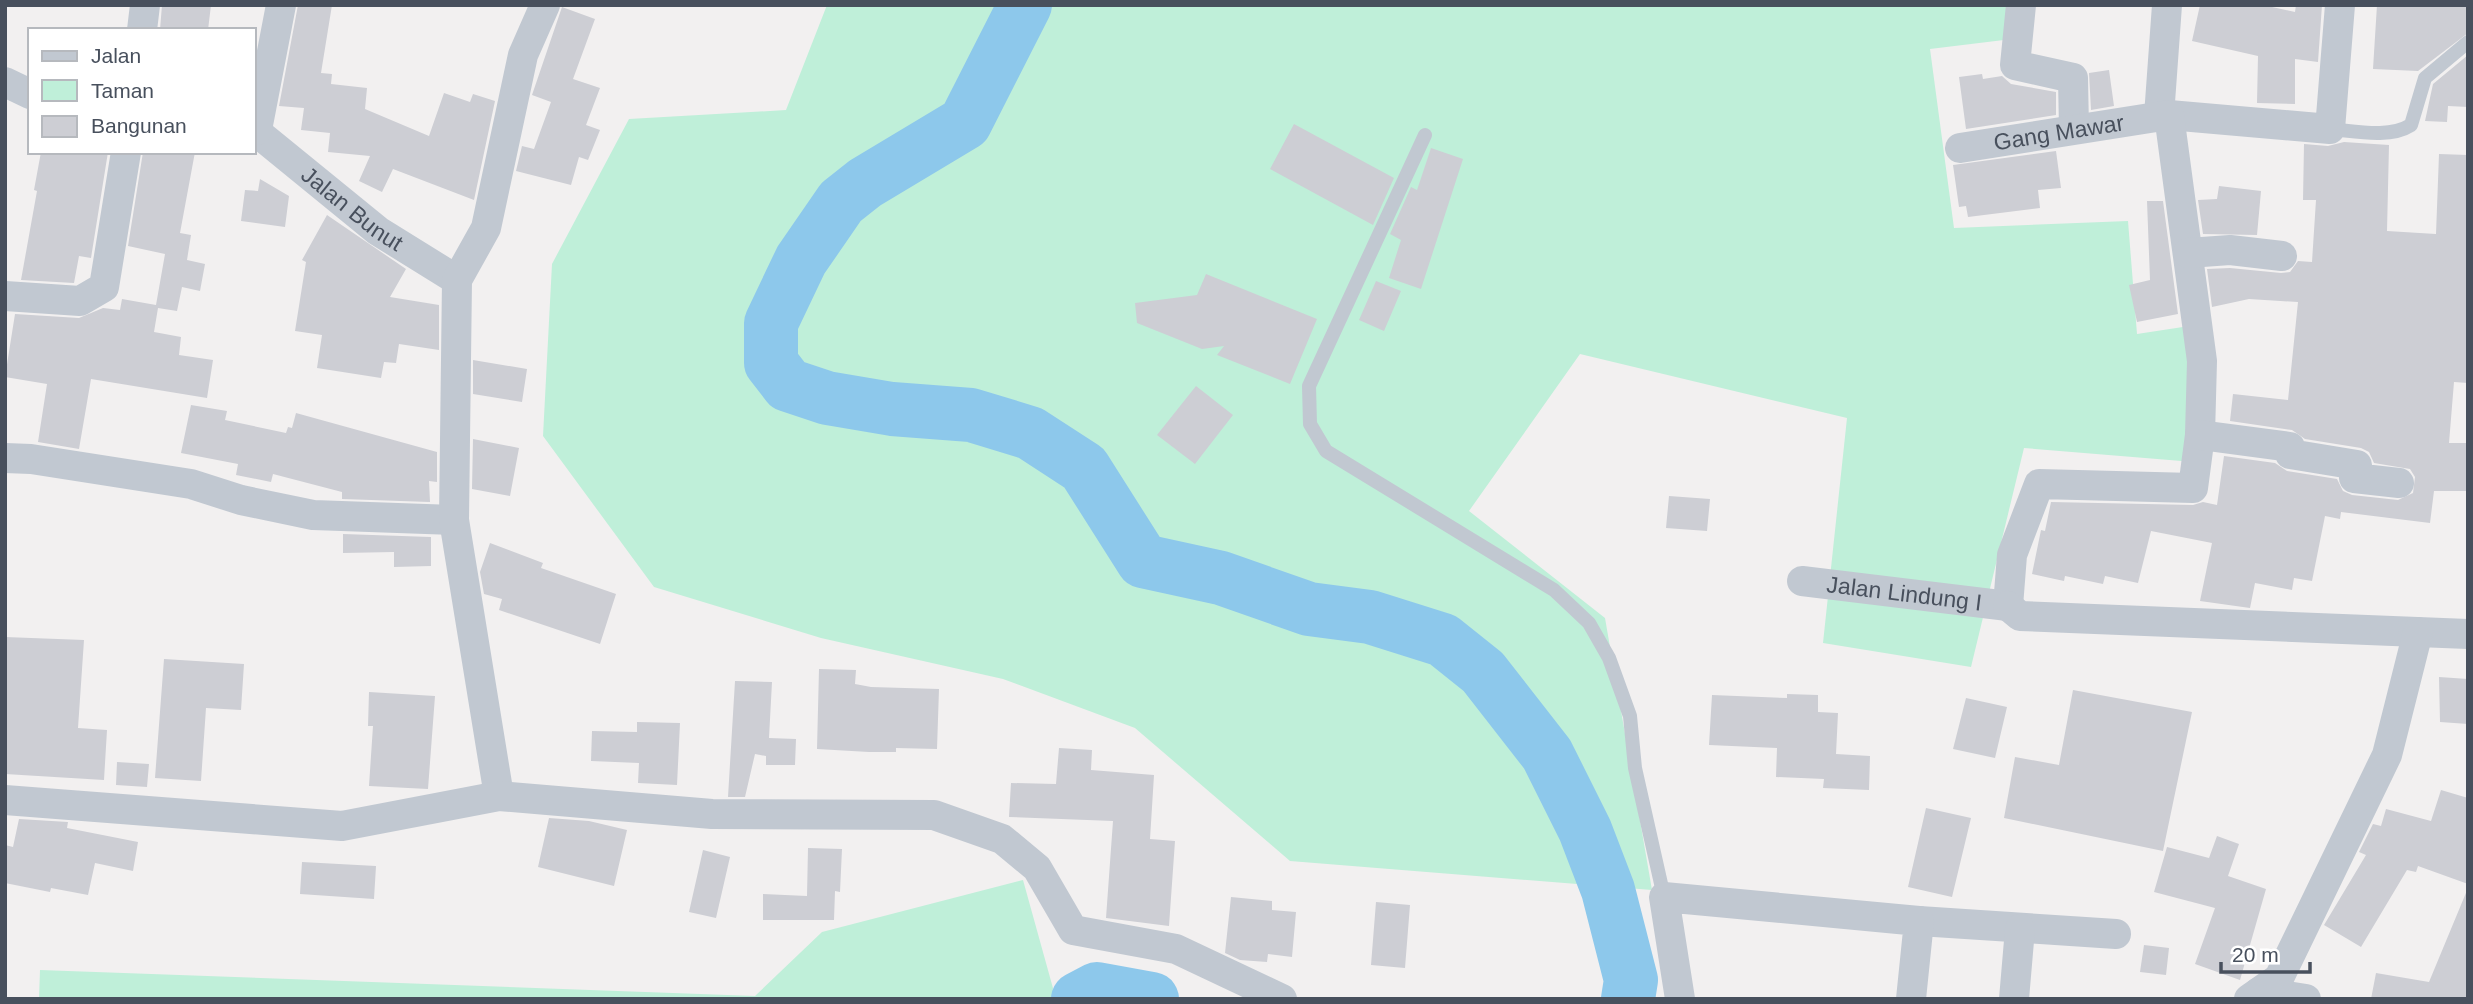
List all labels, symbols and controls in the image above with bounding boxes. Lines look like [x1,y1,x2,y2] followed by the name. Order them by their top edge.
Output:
[28,28,256,154] legend
[91,44,141,67] text: Jalan
[91,79,154,102] text: Taman
[1992,109,2126,156] street label: Gang Mawar
[91,114,187,137] text: Bangunan
[296,161,408,257] street label: Jalan Bunut
[1825,571,1983,616] street label: Jalan Lindung I
[2221,930,2310,974] scale bar
[2232,943,2279,966] text: 20 m

